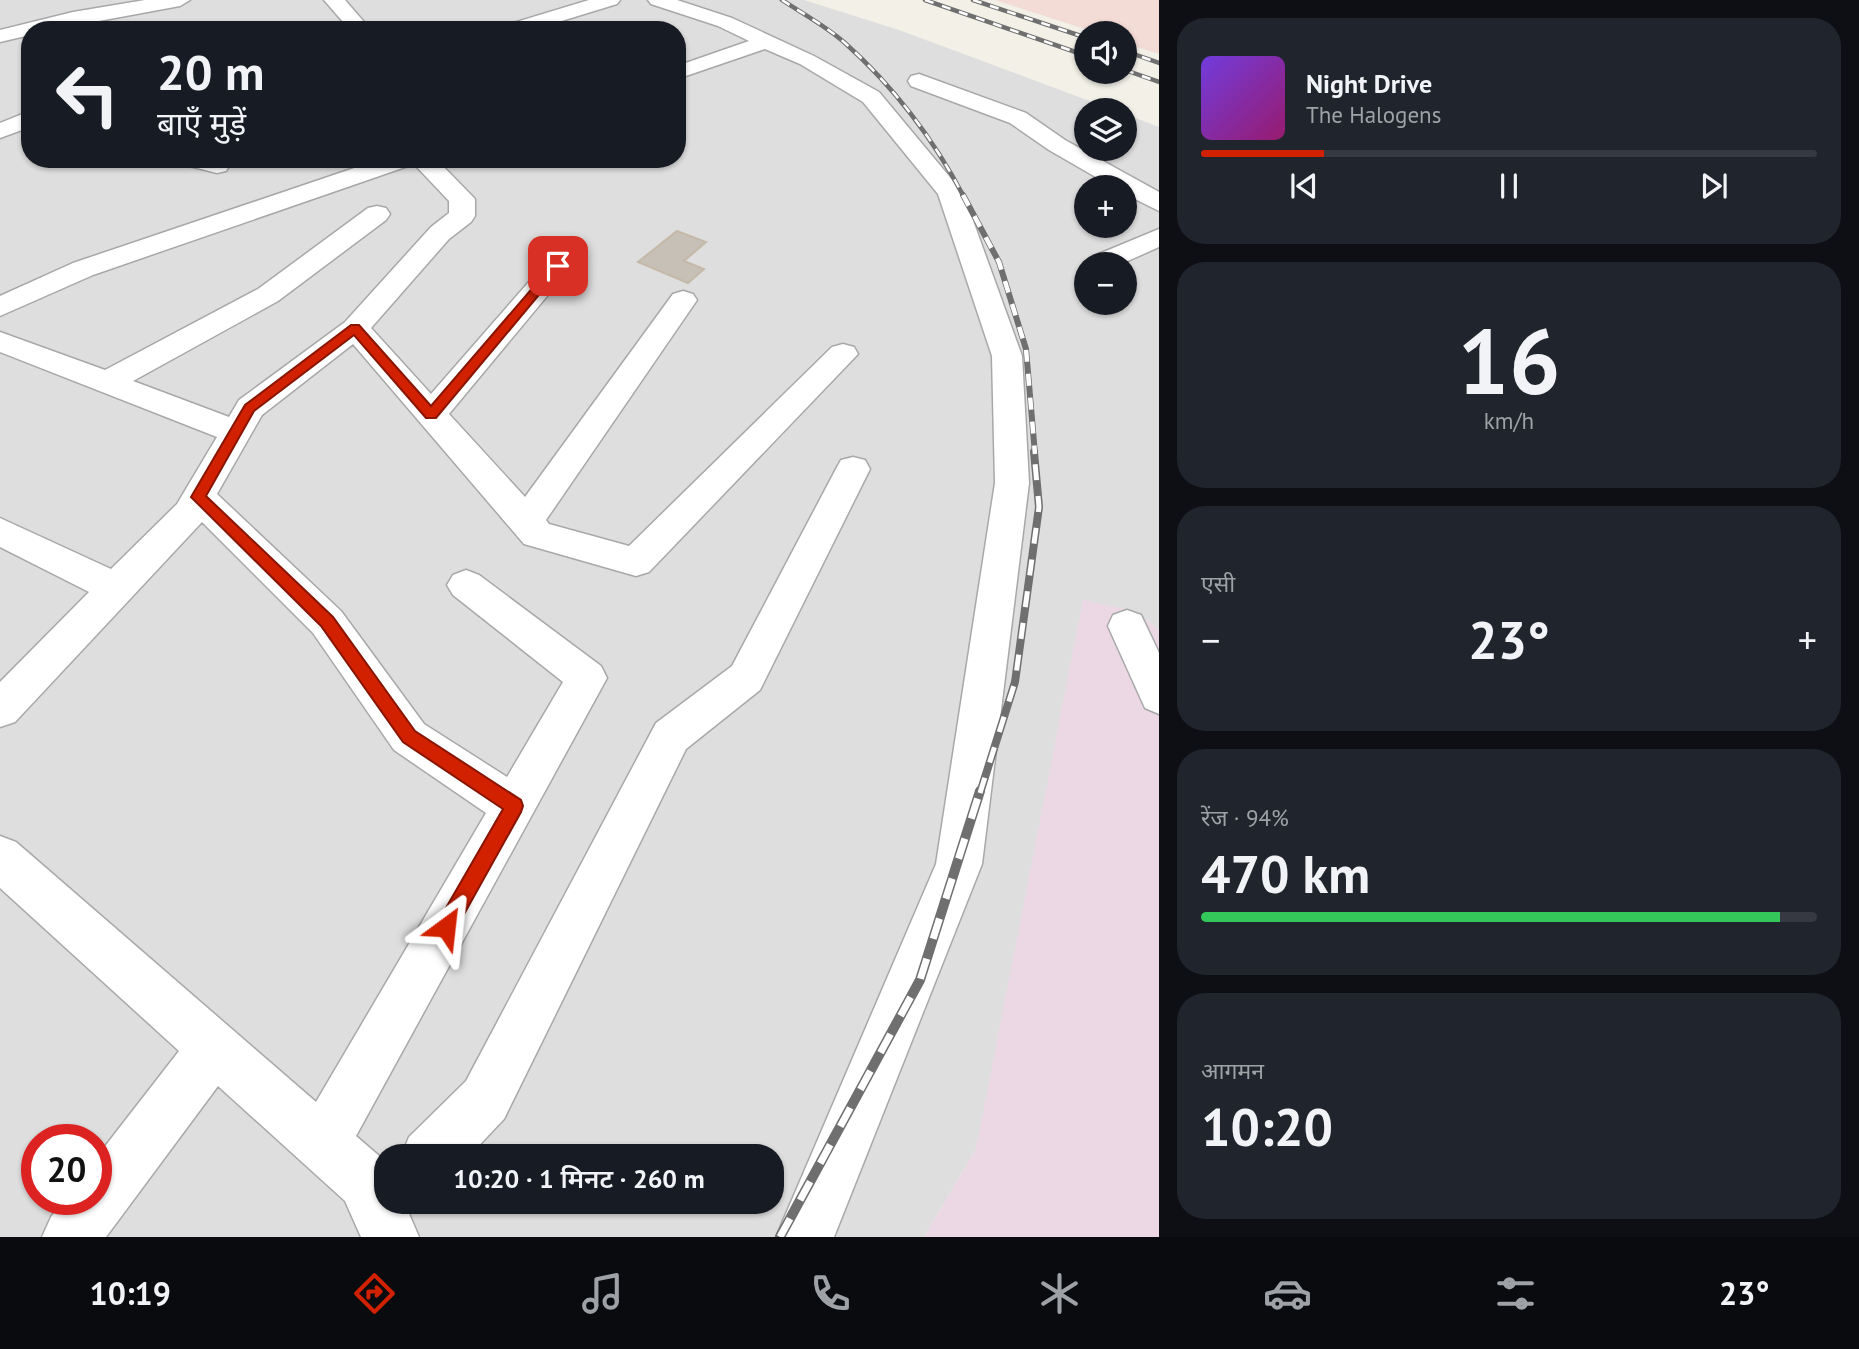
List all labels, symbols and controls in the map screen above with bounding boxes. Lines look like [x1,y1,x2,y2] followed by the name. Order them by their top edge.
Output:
[1074,21,1137,315] map controls
[1074,21,1137,84] button: sound
[157,40,264,104] text: 20 m
[42,49,133,140] icon: left
[1306,67,1432,100] text: Night Drive
[1074,98,1137,161] button: layers
[1306,100,1441,129] text: The Halogens
[157,102,246,144] text: बाएँ मुड़ें
[1285,167,1323,205] icon: previous
[1490,167,1528,205] icon: pause
[1695,167,1733,205] icon: next
[1074,175,1137,238] button: +
[528,236,588,296] pin
[539,247,577,285] icon: arrive
[1074,252,1137,315] button: −
[1457,301,1561,419] text: 16
[1484,406,1534,435] text: km/h
[1201,569,1235,598] text: एसी
[1468,606,1550,673] text: 23°
[1201,615,1220,664] text: −
[1798,615,1817,664] text: +
[1201,803,1289,832] text: रेंज · 94%
[1201,840,1370,907] text: 470 km
[409,890,483,964] position arrow
[1201,1056,1264,1085] text: आगमन
[1201,1093,1333,1160] text: 10:20
[21,1124,112,1215] speed limit sign: 20
[453,1162,705,1195] text: 10:20 · 1 मिनट · 260 m
[350,1269,399,1318] icon: directions
[578,1269,627,1318] icon: music
[806,1269,855,1318] icon: phone
[1035,1269,1084,1318] icon: climate
[1263,1269,1312,1318] icon: car
[1491,1269,1540,1318] icon: filters
[90,1272,171,1314] text: 10:19
[1719,1272,1769,1314] text: 23°

